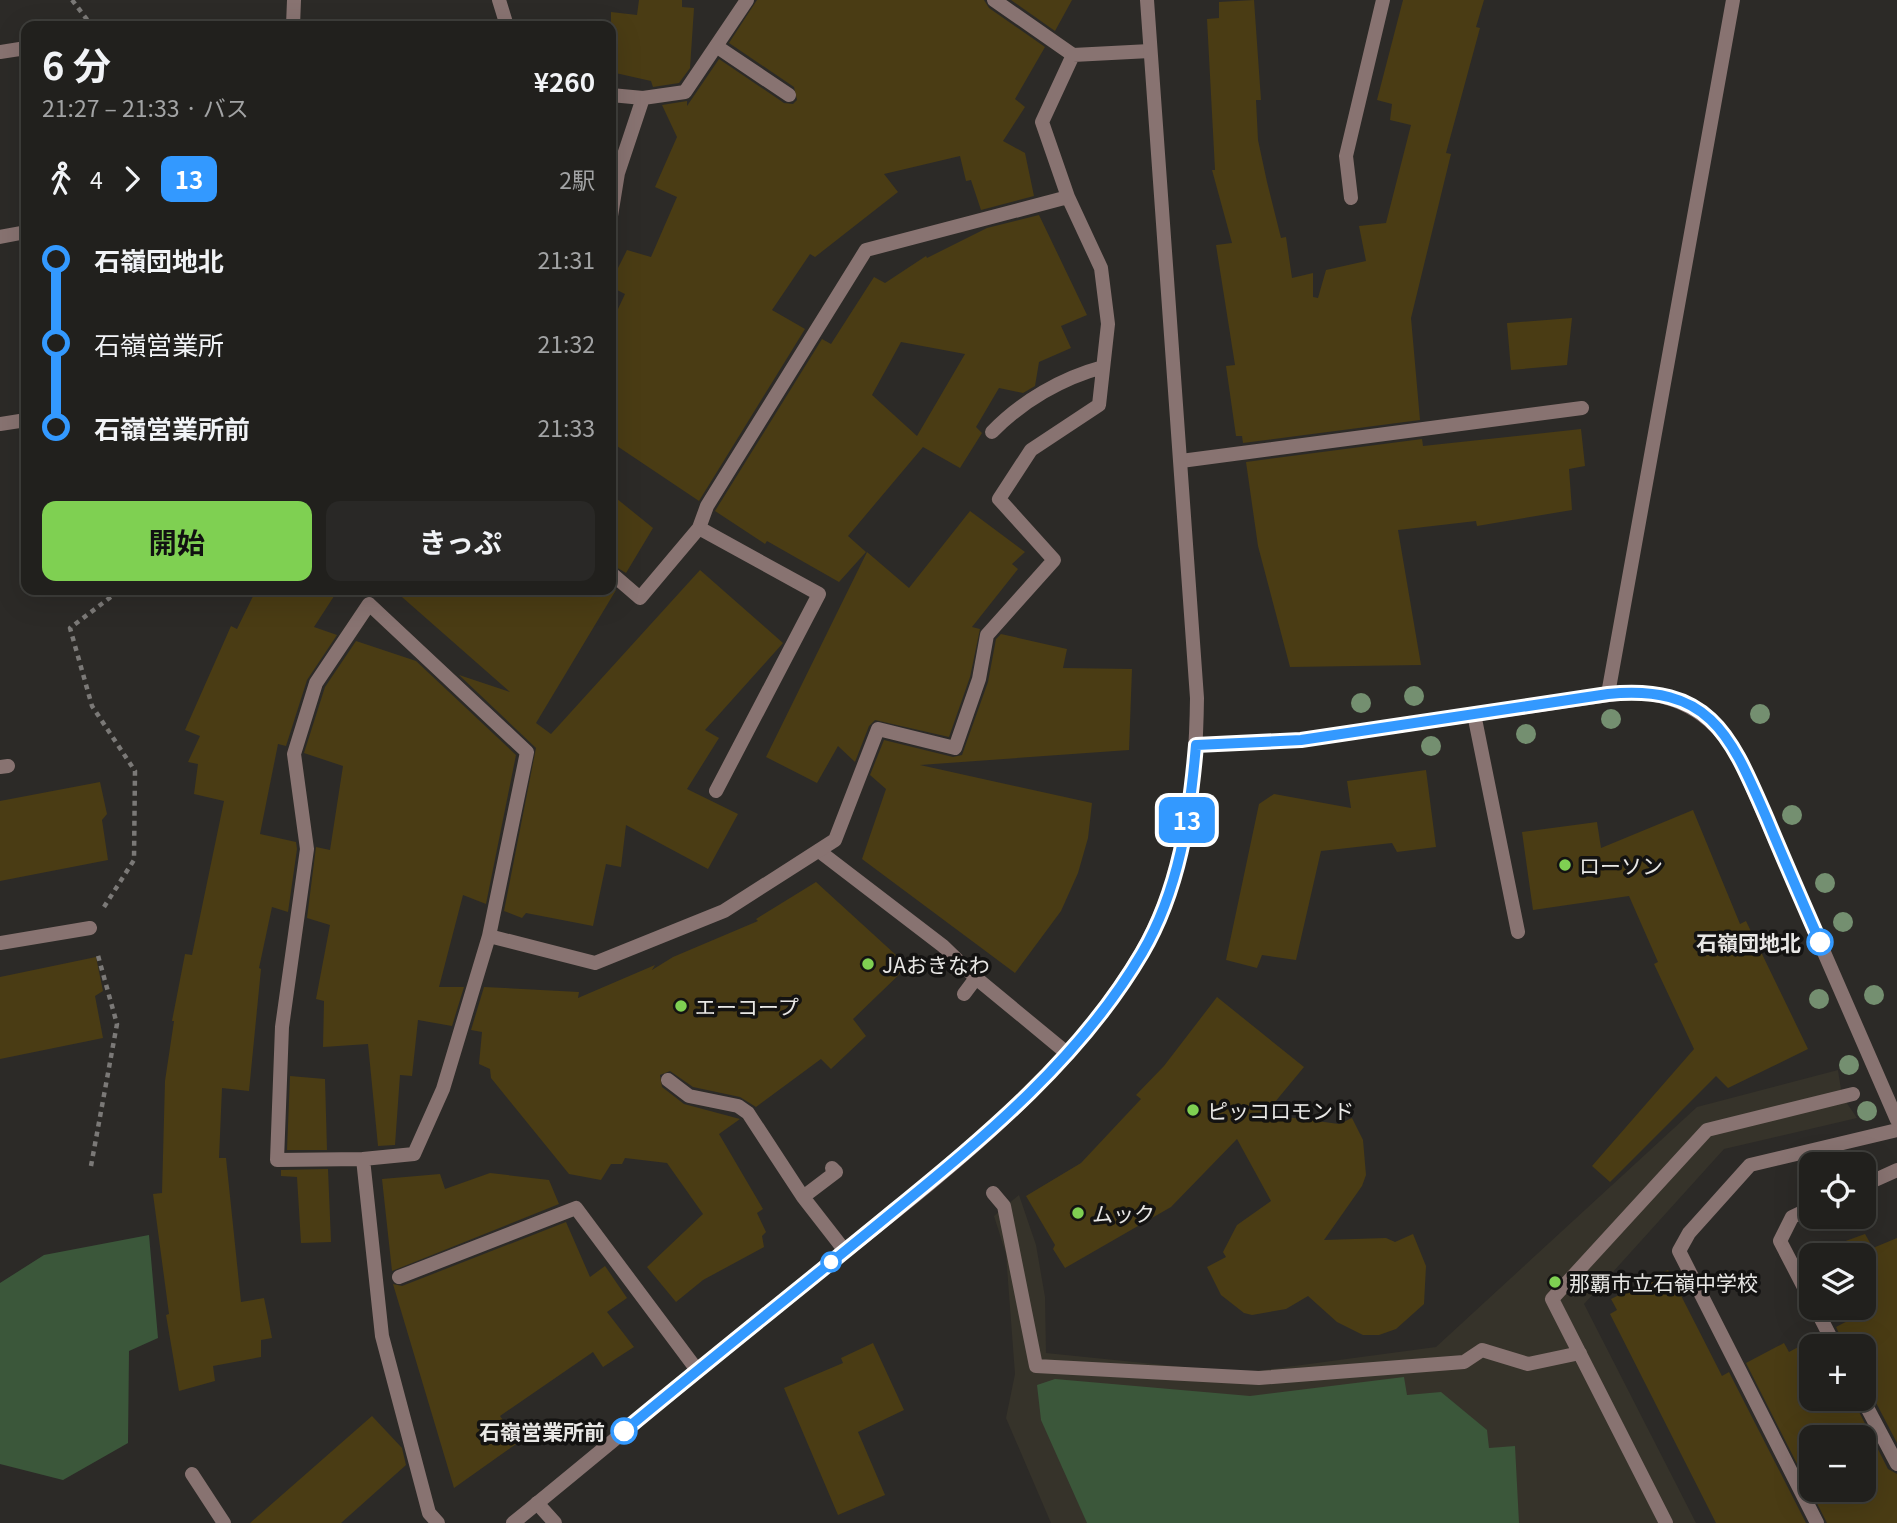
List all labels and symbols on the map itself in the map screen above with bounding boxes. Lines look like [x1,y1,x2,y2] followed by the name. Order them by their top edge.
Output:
[1156,797,1218,843] line badge: 13
[1579,850,1663,880] place label: ローソン
[1557,857,1573,873] marker: ローソン
[1696,927,1801,957] place label: 石嶺団地北
[1807,929,1833,955] marker: 石嶺団地北
[882,949,990,979] place label: JAおきなわ
[860,956,876,972] marker: JAおきなわ
[695,991,799,1021] place label: エーコープ
[673,998,689,1014] marker: エーコープ
[1207,1095,1354,1125] place label: ピッコロモンド
[1185,1102,1201,1118] marker: ピッコロモンド
[1092,1198,1155,1228] place label: ムック
[1070,1205,1086,1221] marker: ムック
[821,1252,841,1272] unlabelled marker
[1569,1267,1758,1297] place label: 那覇市立石嶺中学校
[1547,1274,1563,1290] marker: 那覇市立石嶺中学校
[479,1416,605,1446] place label: 石嶺営業所前
[611,1418,637,1444] marker: 石嶺営業所前

